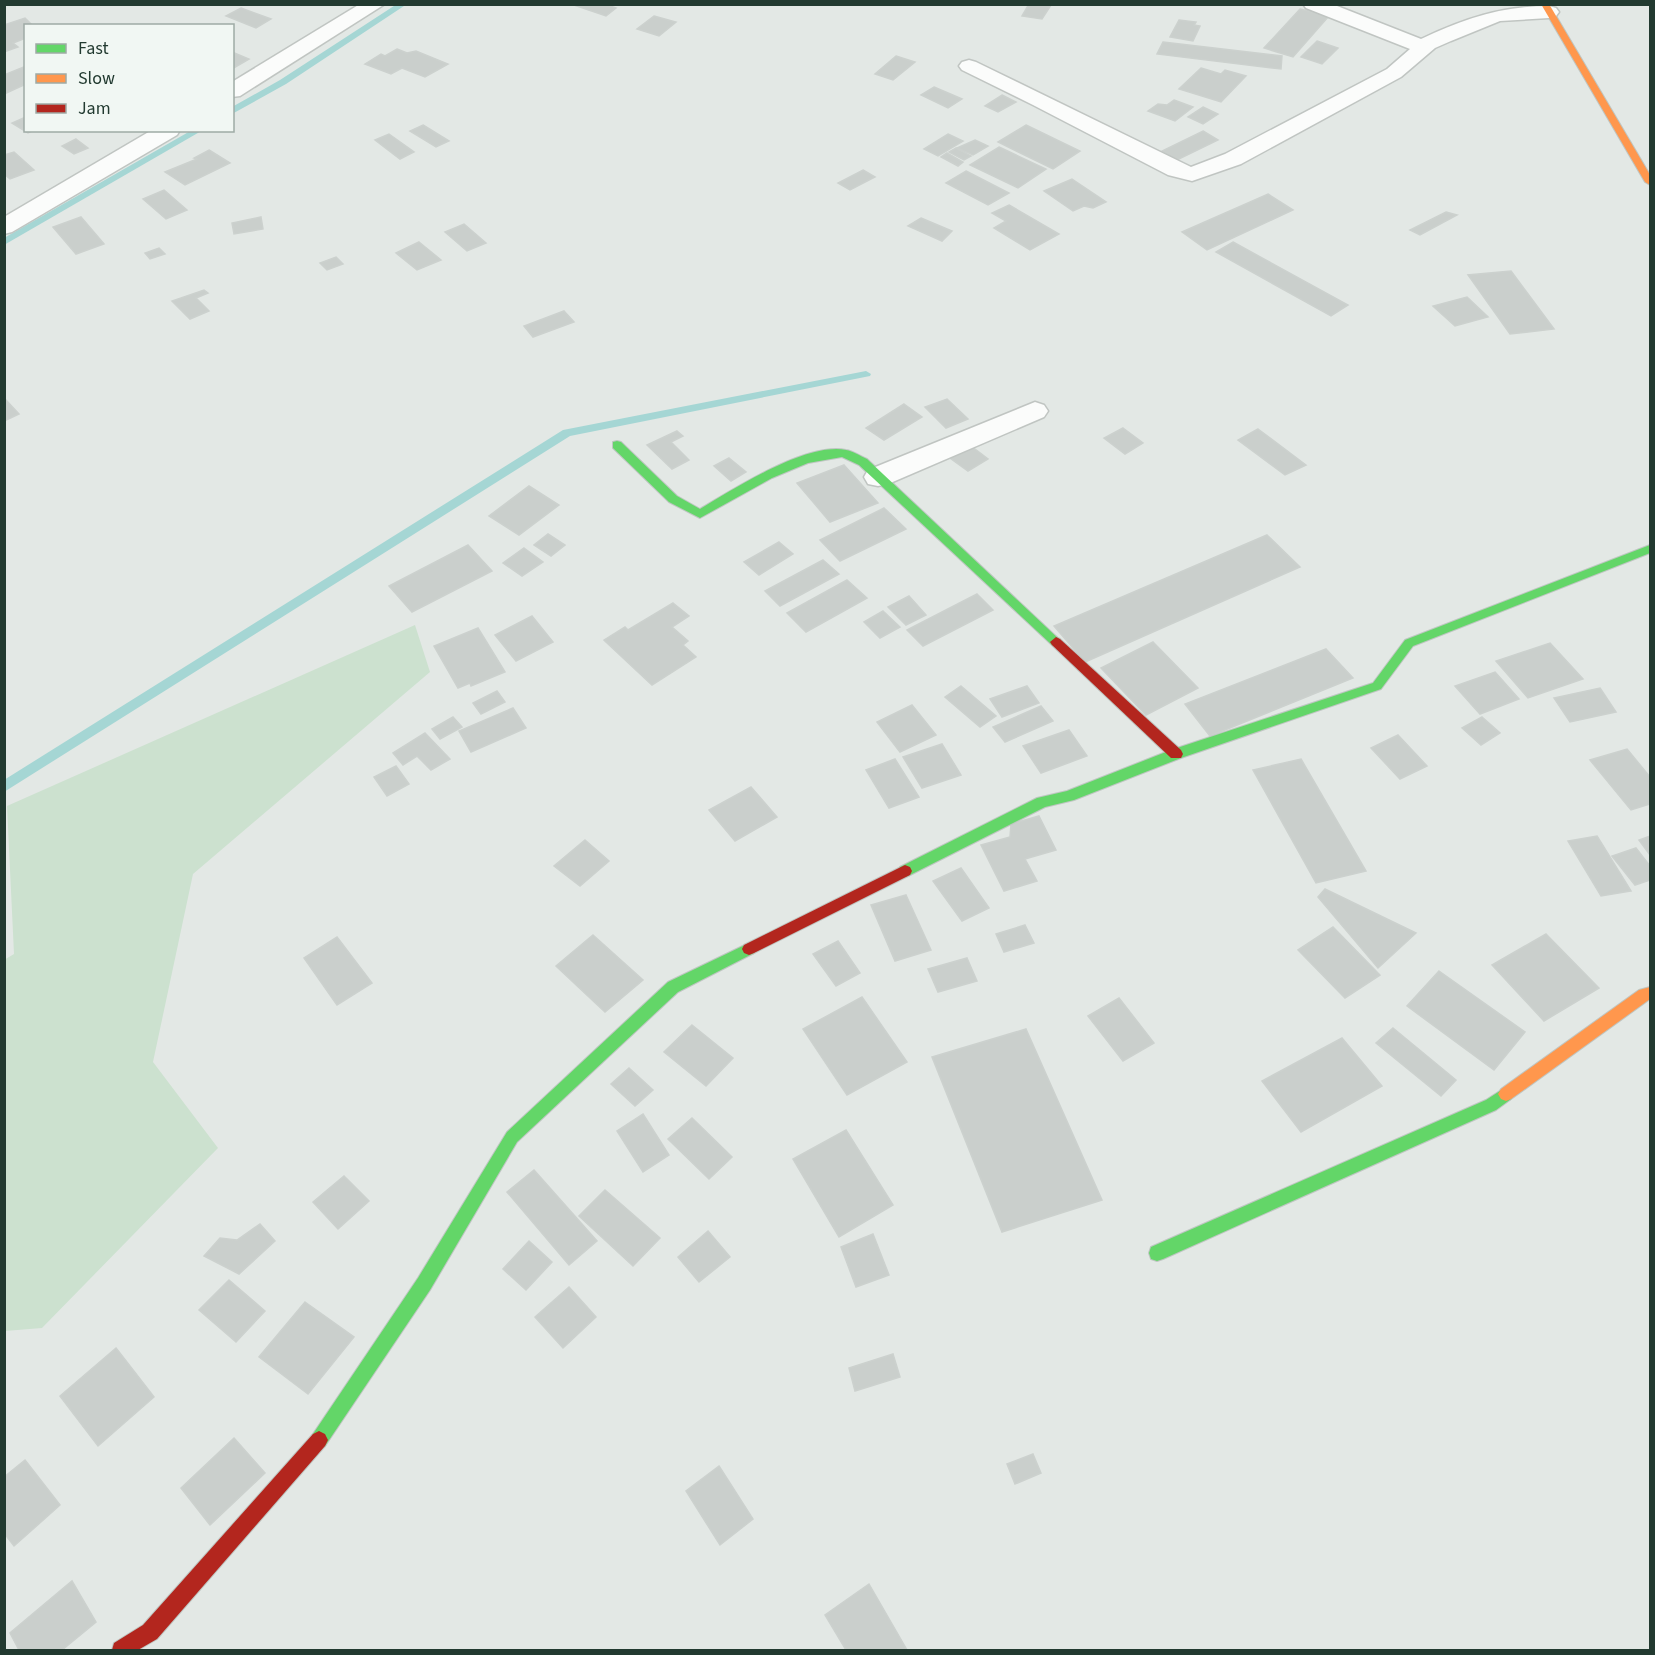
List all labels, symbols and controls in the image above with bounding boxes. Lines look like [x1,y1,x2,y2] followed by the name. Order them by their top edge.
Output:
[24,24,234,132] legend
[78,36,109,61] text: Fast
[78,66,115,91] text: Slow
[78,96,111,121] text: Jam

